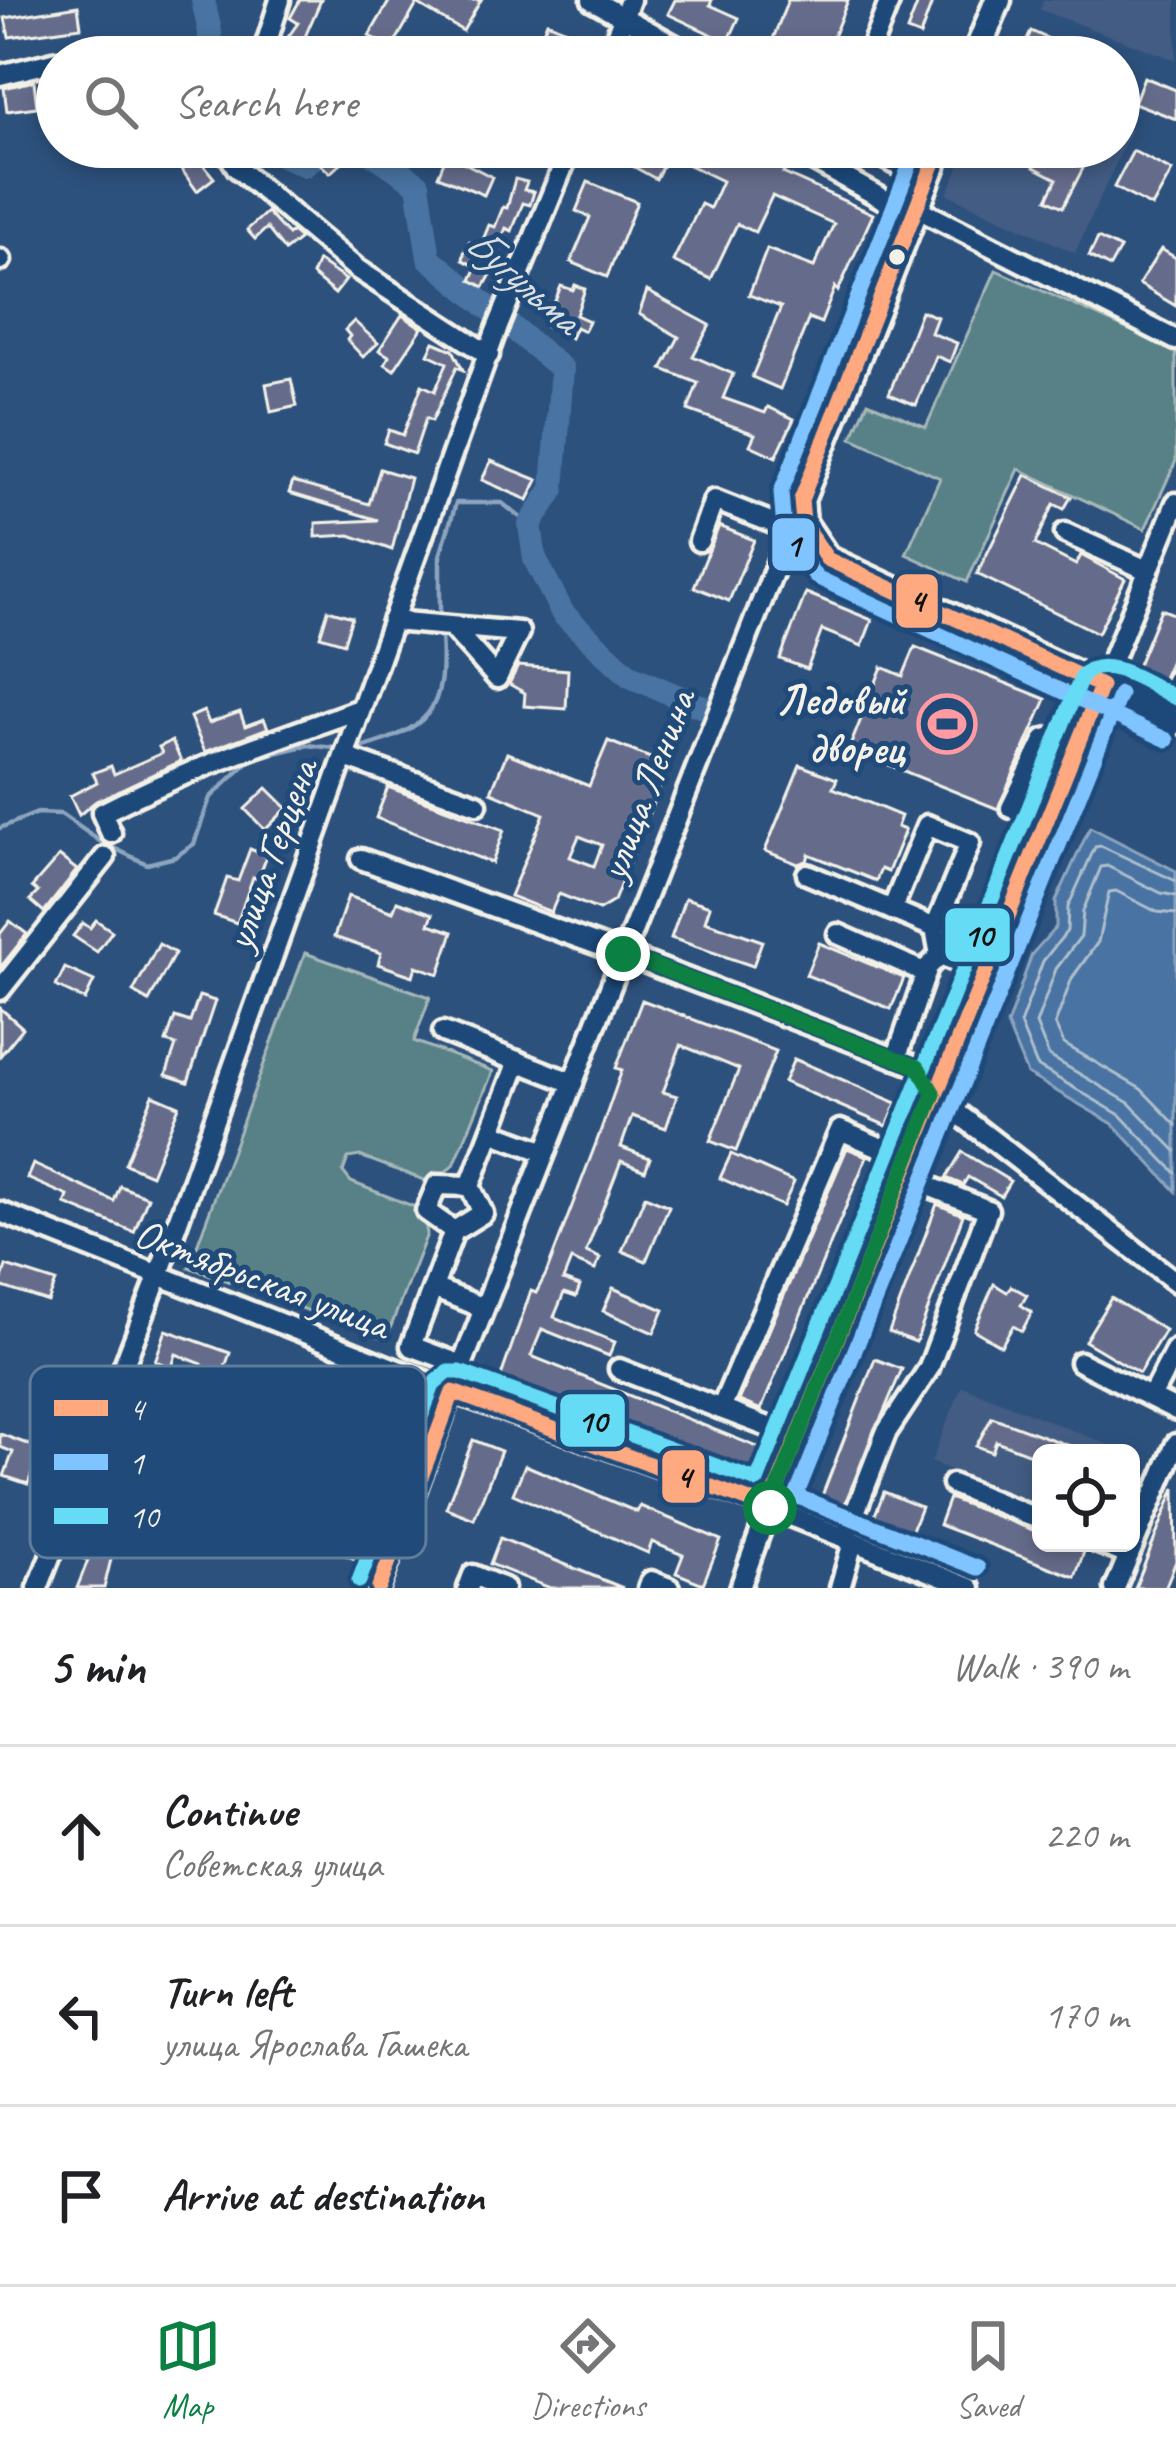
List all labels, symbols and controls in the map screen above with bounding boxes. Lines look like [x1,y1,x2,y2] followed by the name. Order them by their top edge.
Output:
[36,36,1140,168] search box
[78,69,144,135] icon: search
[174,74,357,131] text: Search here
[453,214,596,349] water label: Бугульма
[886,246,908,268] unlabelled marker
[770,516,817,573] line badge: 1
[786,524,804,566] text: 1
[894,572,940,630] line badge: 4
[910,580,929,622] text: 4
[777,674,908,775] place label: Ледовый дворец
[585,679,709,890] street label: улица Ленина
[916,693,978,755] sports icon: Ледовый дворец
[211,749,331,960] street label: улица Герцена
[943,906,1012,964] line badge: 10
[963,914,996,956] text: 10
[596,927,650,981] route end
[127,1206,400,1353] street label: Октябрьская улица
[30,1366,426,1558] legend
[129,1388,147,1430] text: 4
[558,1392,627,1449] line badge: 10
[577,1400,610,1442] text: 10
[129,1442,146,1484] text: 1
[1032,1444,1140,1552] map controls
[1032,1444,1140,1552] button: locate
[660,1448,707,1505] line badge: 4
[677,1456,696,1498] text: 4
[743,1481,797,1535] route start
[129,1496,161,1538] text: 10
[48,1634,145,1698] text: 5 min
[952,1642,1128,1691] text: Walk · 390 m
[162,1783,296,1840] text: Continue
[48,1803,114,1869] icon: ahead
[1044,1811,1128,1860] text: 220 m
[162,1840,382,1889] text: Советская улица
[162,1963,292,2020] text: Turn left
[48,1983,114,2049] icon: left
[1044,1991,1128,2040] text: 170 m
[162,2020,467,2069] text: улица Ярослава Гашека
[48,2163,114,2229] icon: arrive
[162,2167,484,2224] text: Arrive at destination
[155,2313,221,2427] tab: Map
[531,2313,645,2427] tab: Directions
[955,2313,1021,2427] tab: Saved

